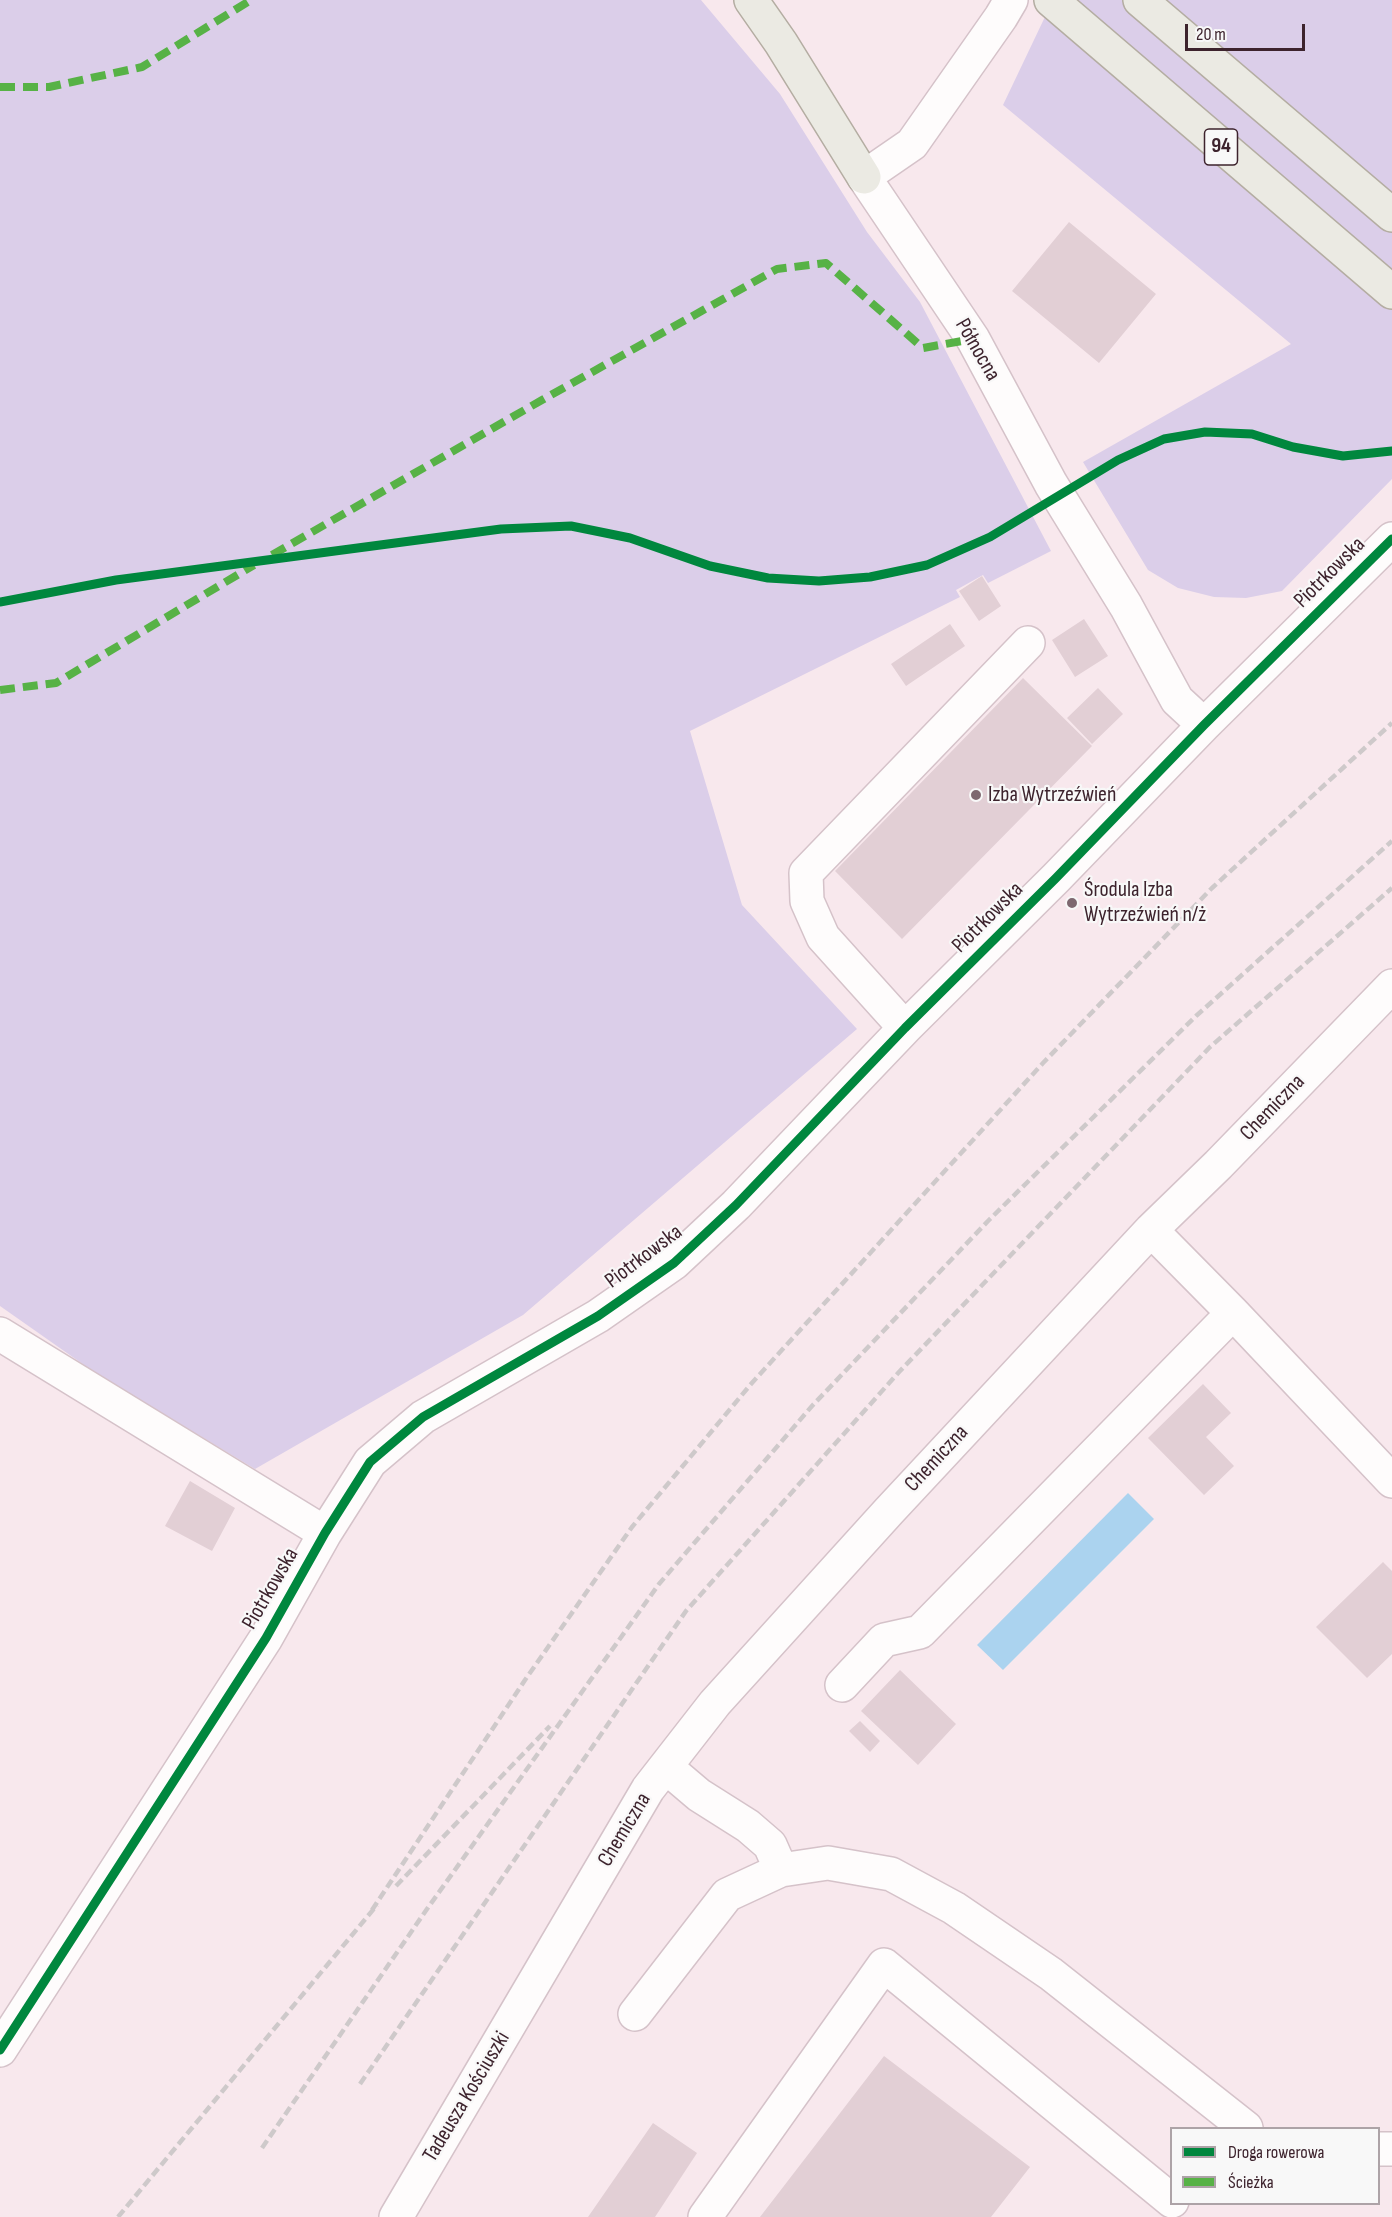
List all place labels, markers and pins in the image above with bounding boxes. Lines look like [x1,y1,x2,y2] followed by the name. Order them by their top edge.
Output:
[988,782,1116,808] place label: Izba Wytrzeźwień
[969,788,983,802] marker: Izba Wytrzeźwień
[1084,877,1206,928] place label: Środula Izba Wytrzeźwień n/ż
[1065,896,1079,910] marker: Środula Izba Wytrzeźwień n/ż

